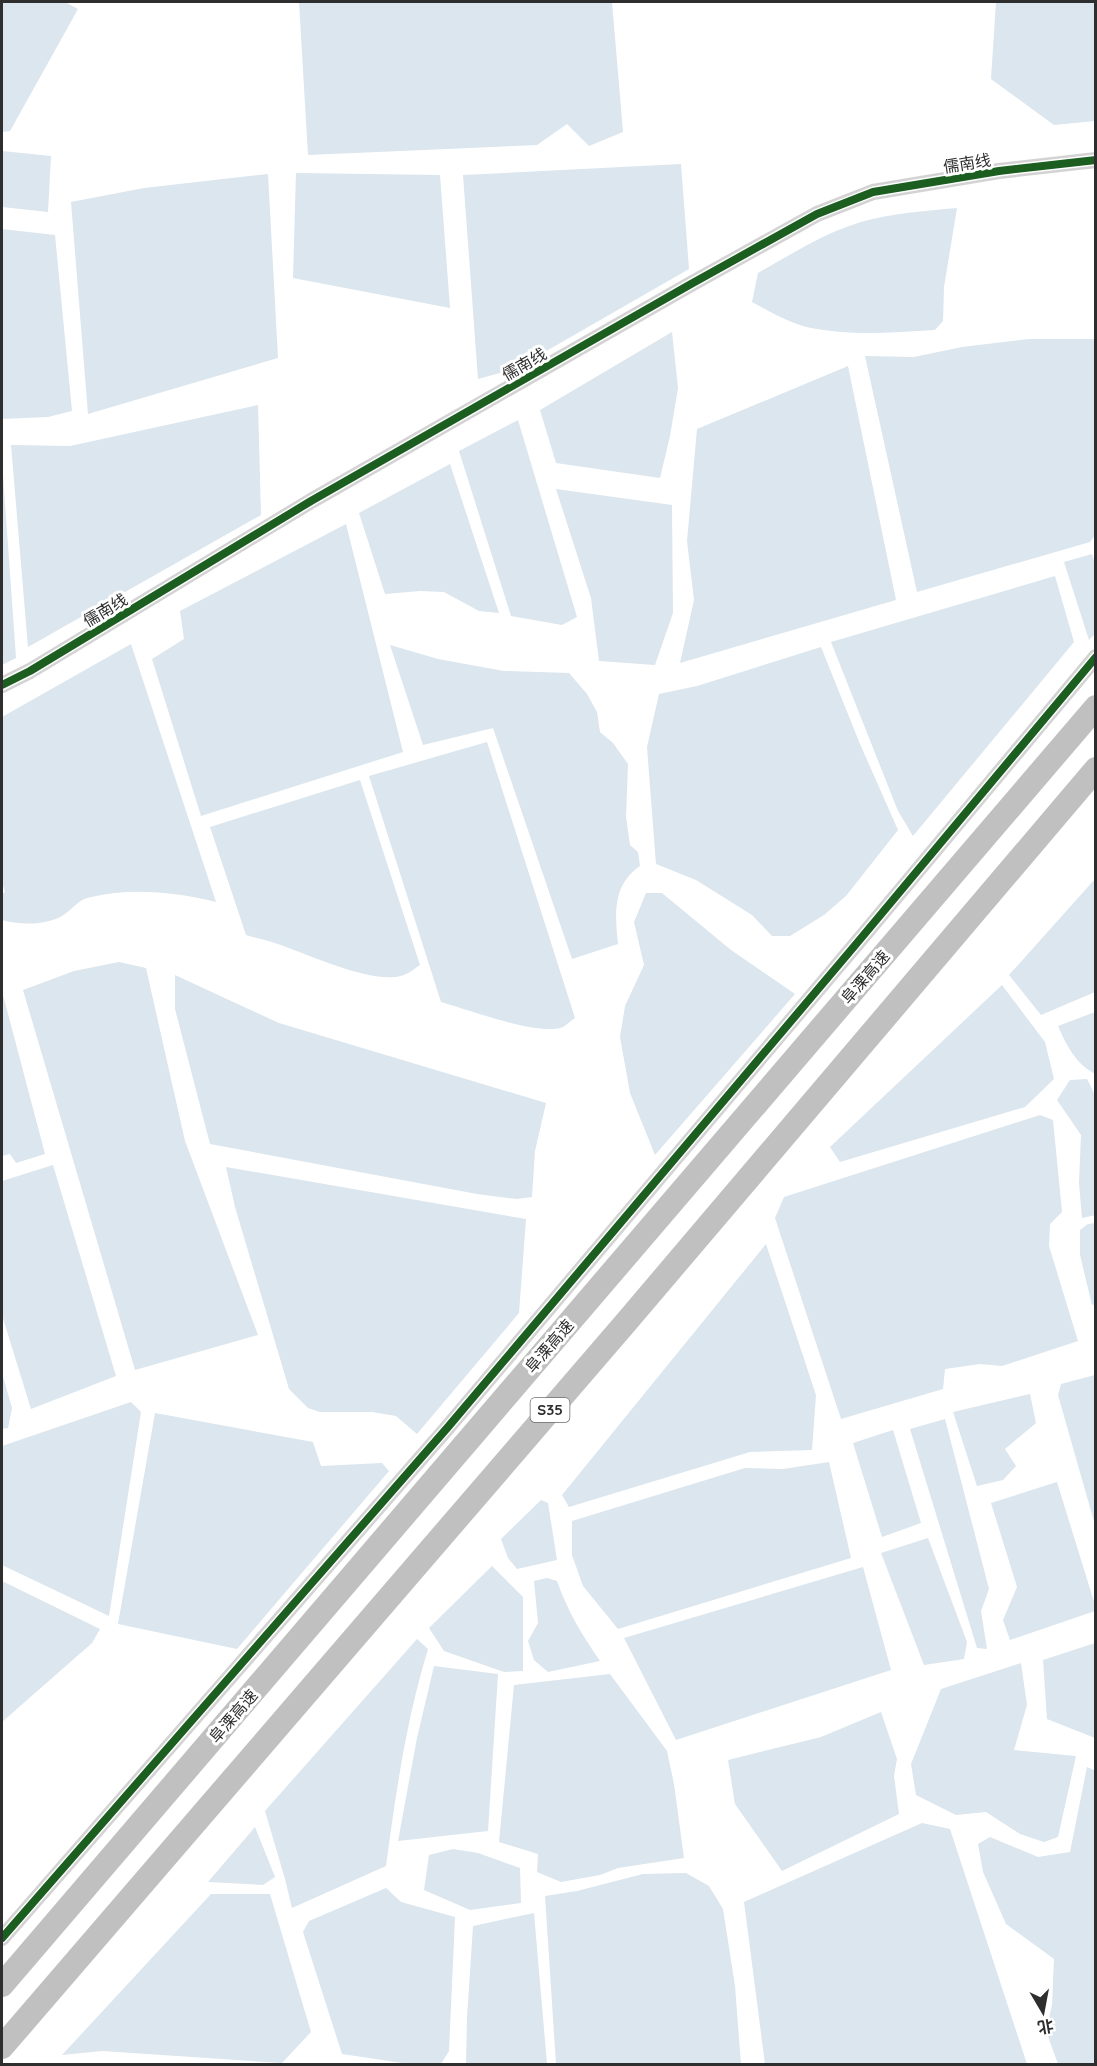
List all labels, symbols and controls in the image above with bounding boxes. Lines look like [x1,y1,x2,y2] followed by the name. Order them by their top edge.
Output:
[942,149,992,177] street label: 儒南线
[498,343,550,385] street label: 儒南线
[79,589,131,631] street label: 儒南线
[836,946,894,1008] street label: 阜溧高速
[520,1315,578,1377] street label: 阜溧高速
[530,1398,570,1422] road number: S35
[204,1685,262,1747] street label: 阜溧高速
[1013,1982,1073,2042] north arrow
[1036,2016,1055,2038] text: 北

